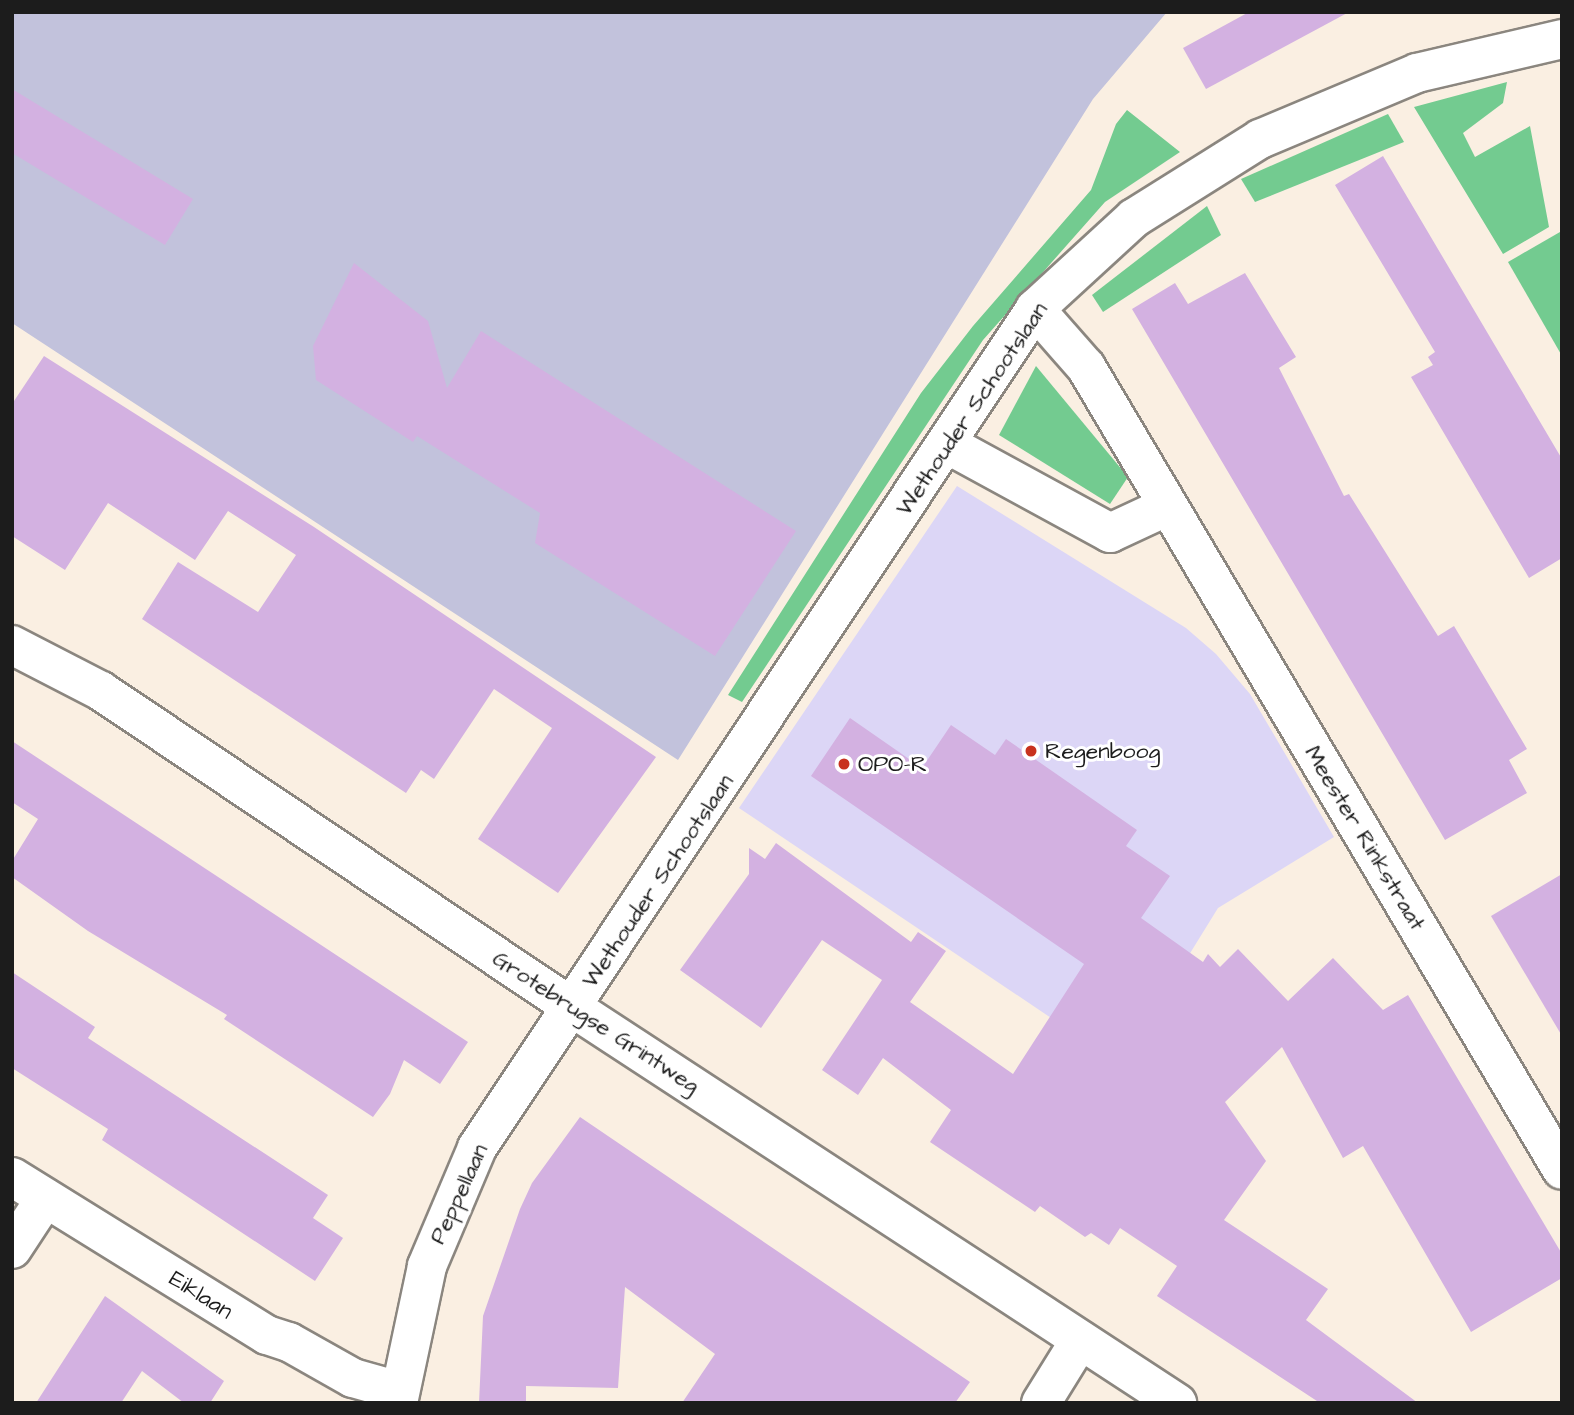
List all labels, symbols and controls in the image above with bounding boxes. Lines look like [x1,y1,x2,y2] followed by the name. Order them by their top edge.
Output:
[890,297,1054,521] street label: Wethouder Schootslaan
[1045,737,1160,765] place label: Regenboog
[1299,741,1431,935] street label: Meester Rinkstraat
[1023,743,1039,759] marker: Regenboog
[858,750,927,778] place label: OPO-R
[836,756,852,772] marker: OPO-R
[576,769,740,993] street label: Wethouder Schootslaan
[487,945,705,1099] street label: Grotebrugse Grintweg
[424,1140,494,1248] street label: Peppellaan
[164,1265,238,1325] street label: Eiklaan

